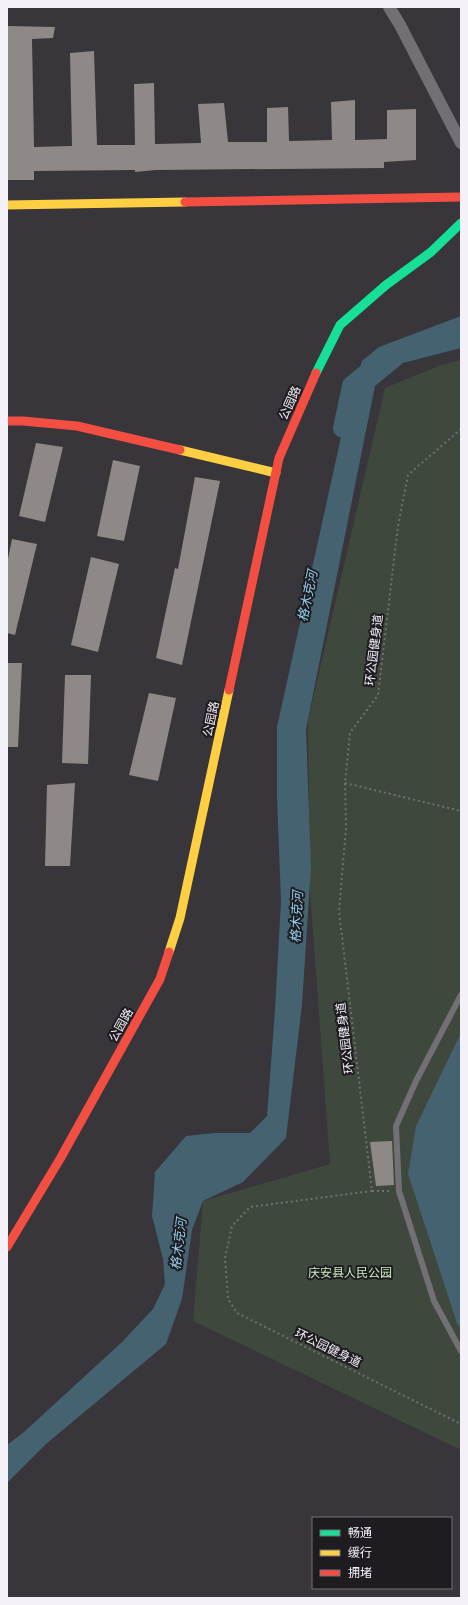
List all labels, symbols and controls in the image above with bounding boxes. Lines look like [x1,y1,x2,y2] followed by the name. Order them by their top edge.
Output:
[275,383,304,422] street label: 公园路
[294,566,321,623] water label: 格木克河
[362,613,385,687] street label: 环公园健身道
[199,700,222,738] street label: 公园路
[287,888,306,943] water label: 格木克河
[333,1001,356,1075] street label: 环公园健身道
[105,1005,136,1044] street label: 公园路
[167,1214,189,1271] water label: 格木克河
[308,1265,392,1280] park label: 庆安县人民公园
[293,1325,364,1370] street label: 环公园健身道
[312,1517,452,1589] legend
[348,1525,372,1540] text: 畅通
[348,1545,372,1560] text: 缓行
[348,1565,372,1580] text: 拥堵

